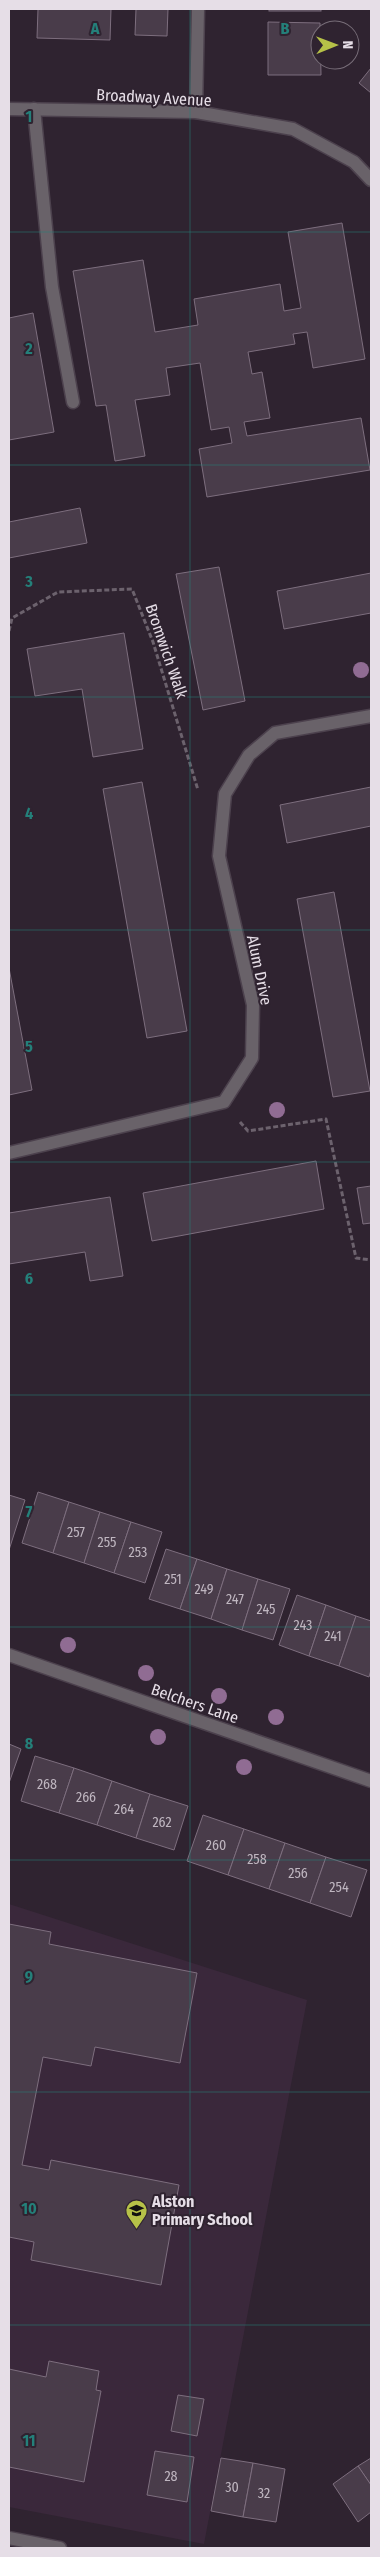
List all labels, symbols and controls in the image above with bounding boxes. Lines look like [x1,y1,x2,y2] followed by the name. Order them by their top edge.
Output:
[90,19,100,38] text: A
[281,19,290,38] text: B
[310,20,360,70] north arrow
[339,40,356,49] text: N
[96,85,212,110] street label: Broadway Avenue
[26,107,32,126] text: 1
[24,339,33,358] text: 2
[24,572,33,591] text: 3
[141,601,192,702] street label: Bromwich Walk
[25,804,33,823] text: 4
[243,933,276,1007] street label: Alum Drive
[25,1037,33,1056] text: 5
[25,1269,33,1288] text: 6
[26,1502,33,1521] text: 7
[67,1524,85,1541] house number: 257
[98,1534,116,1551] house number: 255
[129,1544,147,1561] house number: 253
[164,1571,182,1588] house number: 251
[194,1581,214,1598] house number: 249
[226,1591,244,1608] house number: 247
[257,1601,275,1618] house number: 245
[294,1617,312,1634] house number: 243
[324,1628,342,1645] house number: 241
[149,1680,241,1727] street label: Belchers Lane
[25,1734,34,1753] text: 8
[37,1776,57,1793] house number: 268
[76,1789,96,1806] house number: 266
[114,1801,134,1818] house number: 264
[152,1814,172,1831] house number: 262
[206,1837,226,1854] house number: 260
[247,1851,267,1868] house number: 258
[288,1865,308,1882] house number: 256
[329,1879,349,1896] house number: 254
[25,1967,33,1986] text: 9
[151,2192,253,2229] place label: Alston Primary School
[124,2198,148,2229] school or university icon: Alston Primary School
[21,2199,37,2218] text: 10
[22,2431,36,2450] text: 11
[164,2468,178,2485] house number: 28
[225,2479,239,2496] house number: 30
[258,2485,270,2502] house number: 32

